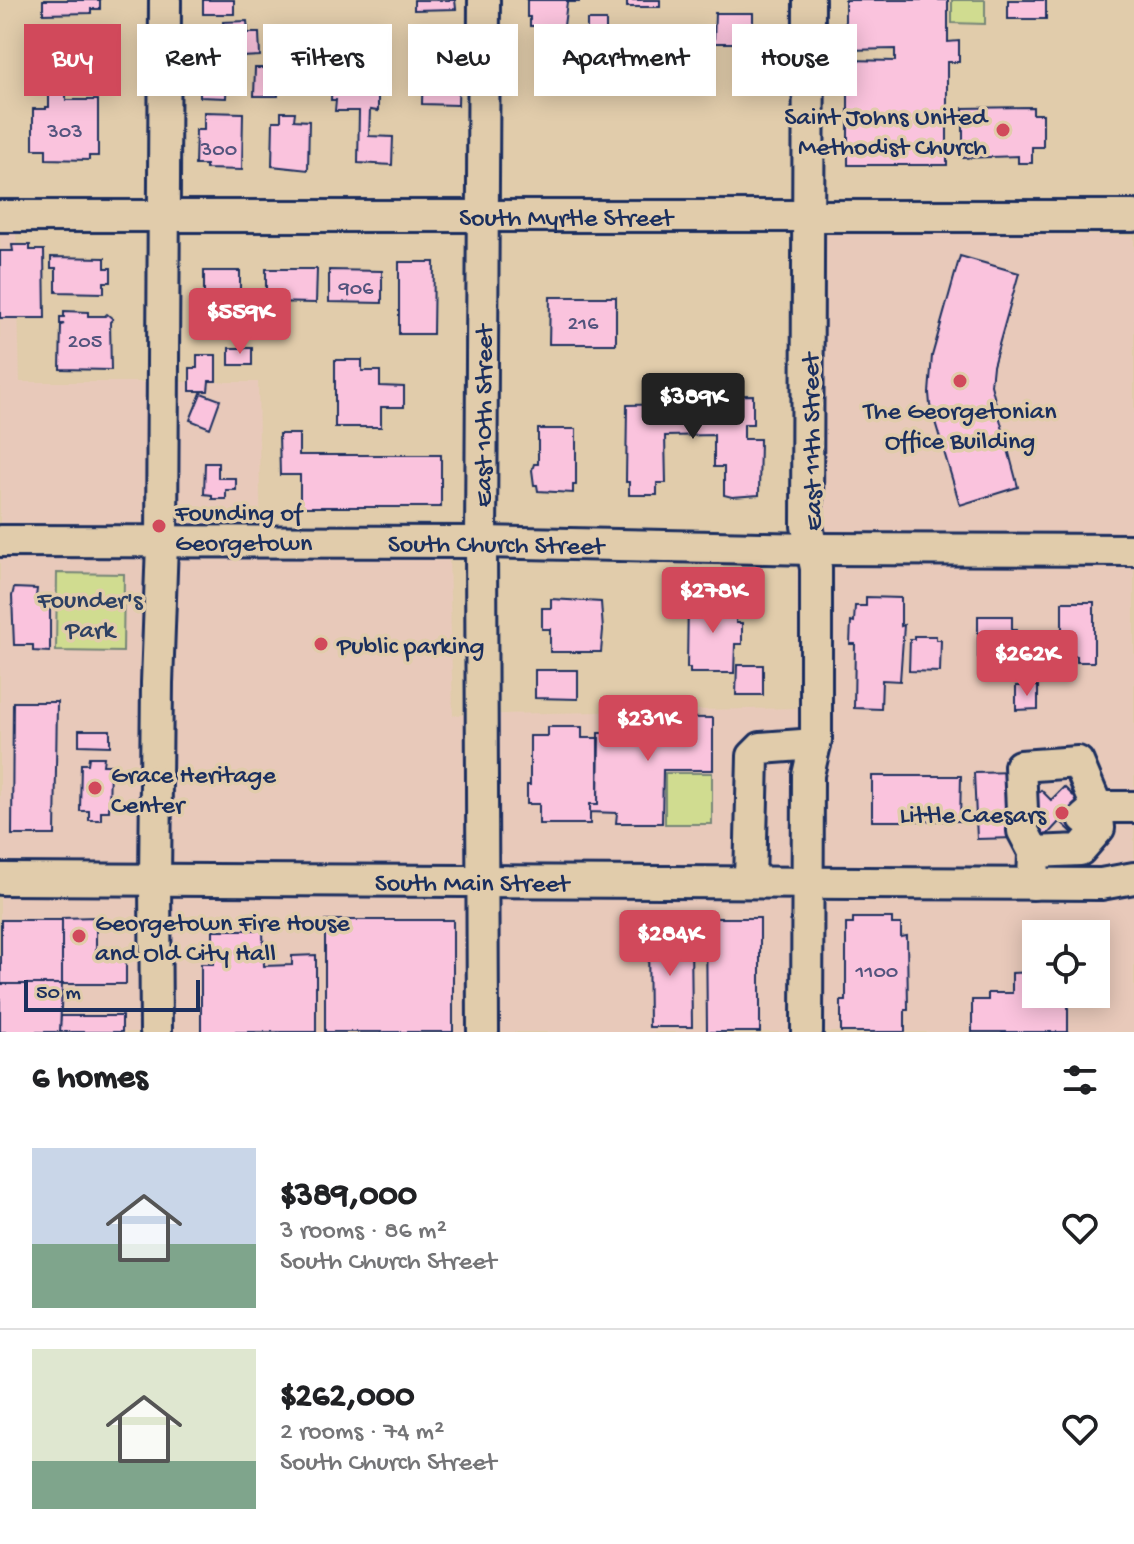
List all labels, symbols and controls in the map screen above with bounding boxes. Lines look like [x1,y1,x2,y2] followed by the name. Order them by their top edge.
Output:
[24,24,121,96] chip: Buy
[137,24,247,96] chip: Rent
[263,24,392,96] chip: Filters
[408,24,518,96] chip: New
[534,24,716,96] chip: Apartment
[732,24,857,96] chip: House
[784,104,989,165] place label: Saint Johns United Methodist Church
[46,120,83,146] house number: 303
[994,121,1012,139] marker: Saint Johns United Methodist Church
[200,138,237,164] house number: 300
[459,205,675,236] street label: South Myrtle Street
[338,277,374,303] house number: 906
[184,288,296,356] pin: $559K
[207,298,273,329] text: $559K
[568,312,599,338] house number: 216
[470,322,502,507] street label: East 10th Street
[68,330,102,356] house number: 205
[797,350,832,531] street label: East 11th Street
[951,372,969,390] marker: The Georgetonian Office Building
[637,373,749,441] pin: $389K
[660,383,726,414] text: $389K
[861,398,1057,459] place label: The Georgetonian Office Building
[174,500,313,561] place label: Founding of Georgetown
[150,517,168,535] marker: Founding of Georgetown
[388,531,607,565] street label: South Church Street
[657,567,769,635] pin: $278K
[680,577,746,608] text: $278K
[36,587,144,648] park label: Founder's Park
[971,630,1083,698] pin: $262K
[336,633,484,664] place label: Public parking
[312,635,330,653] marker: Public parking
[995,640,1059,671] text: $262K
[592,695,704,763] pin: $231K
[617,705,679,736] text: $231K
[111,762,276,823] place label: Grace Heritage Center
[86,779,104,797] marker: Grace Heritage Center
[900,802,1047,833] place label: Little Caesars
[1053,804,1071,822] marker: Little Caesars
[375,870,572,902] street label: South Main Street
[95,910,350,971] place label: Georgetown Fire House and Old City Hall
[614,910,726,978] pin: $284K
[637,920,703,951] text: $284K
[1022,920,1110,1008] map controls
[1022,920,1110,1008] button: locate
[70,927,88,945] marker: Georgetown Fire House and Old City Hall
[855,960,898,986] house number: 1100
[24,976,200,1012] scale bar
[36,981,81,1007] text: 50 m
[1058,1058,1102,1102] icon: filters
[32,1060,147,1100] text: 6 homes
[280,1177,417,1217] text: $389,000
[96,1180,192,1276] icon: home
[1058,1206,1102,1250] icon: heart
[280,1217,447,1248] text: 3 rooms · 86 m²
[280,1248,496,1279] text: South Church Street
[280,1378,414,1418] text: $262,000
[96,1381,192,1477] icon: home
[1058,1407,1102,1451] icon: heart
[280,1418,444,1449] text: 2 rooms · 74 m²
[280,1449,496,1480] text: South Church Street

